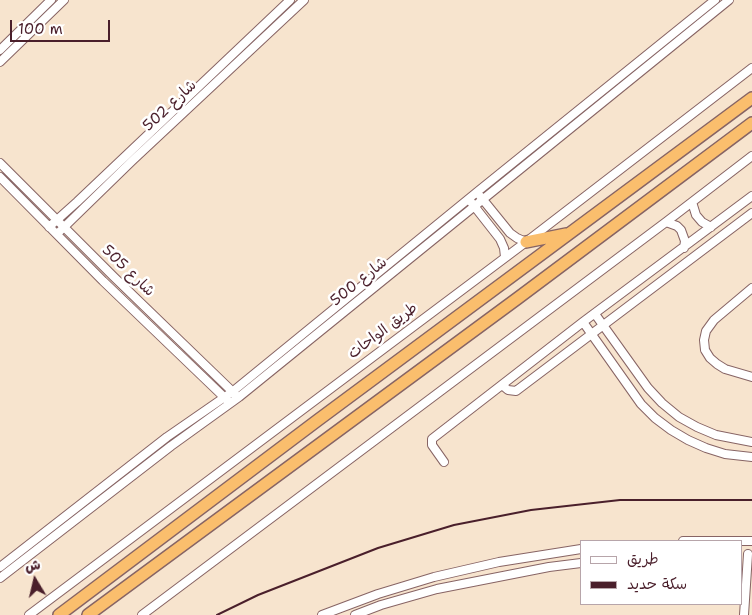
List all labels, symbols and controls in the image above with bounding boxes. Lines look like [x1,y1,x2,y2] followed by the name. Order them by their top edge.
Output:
[12,10,112,42] scale bar
[18,19,63,39] text: 100 m
[139,77,201,135] street label: شارع 502
[98,242,158,300] street label: شارع 505
[327,254,391,310] street label: شارع 500
[345,299,421,363] street label: طريق الواحات
[580,540,742,605] legend
[627,549,659,569] text: طريق
[10,555,60,605] north arrow
[24,555,42,575] text: ش
[627,574,687,594] text: سكة حديد

